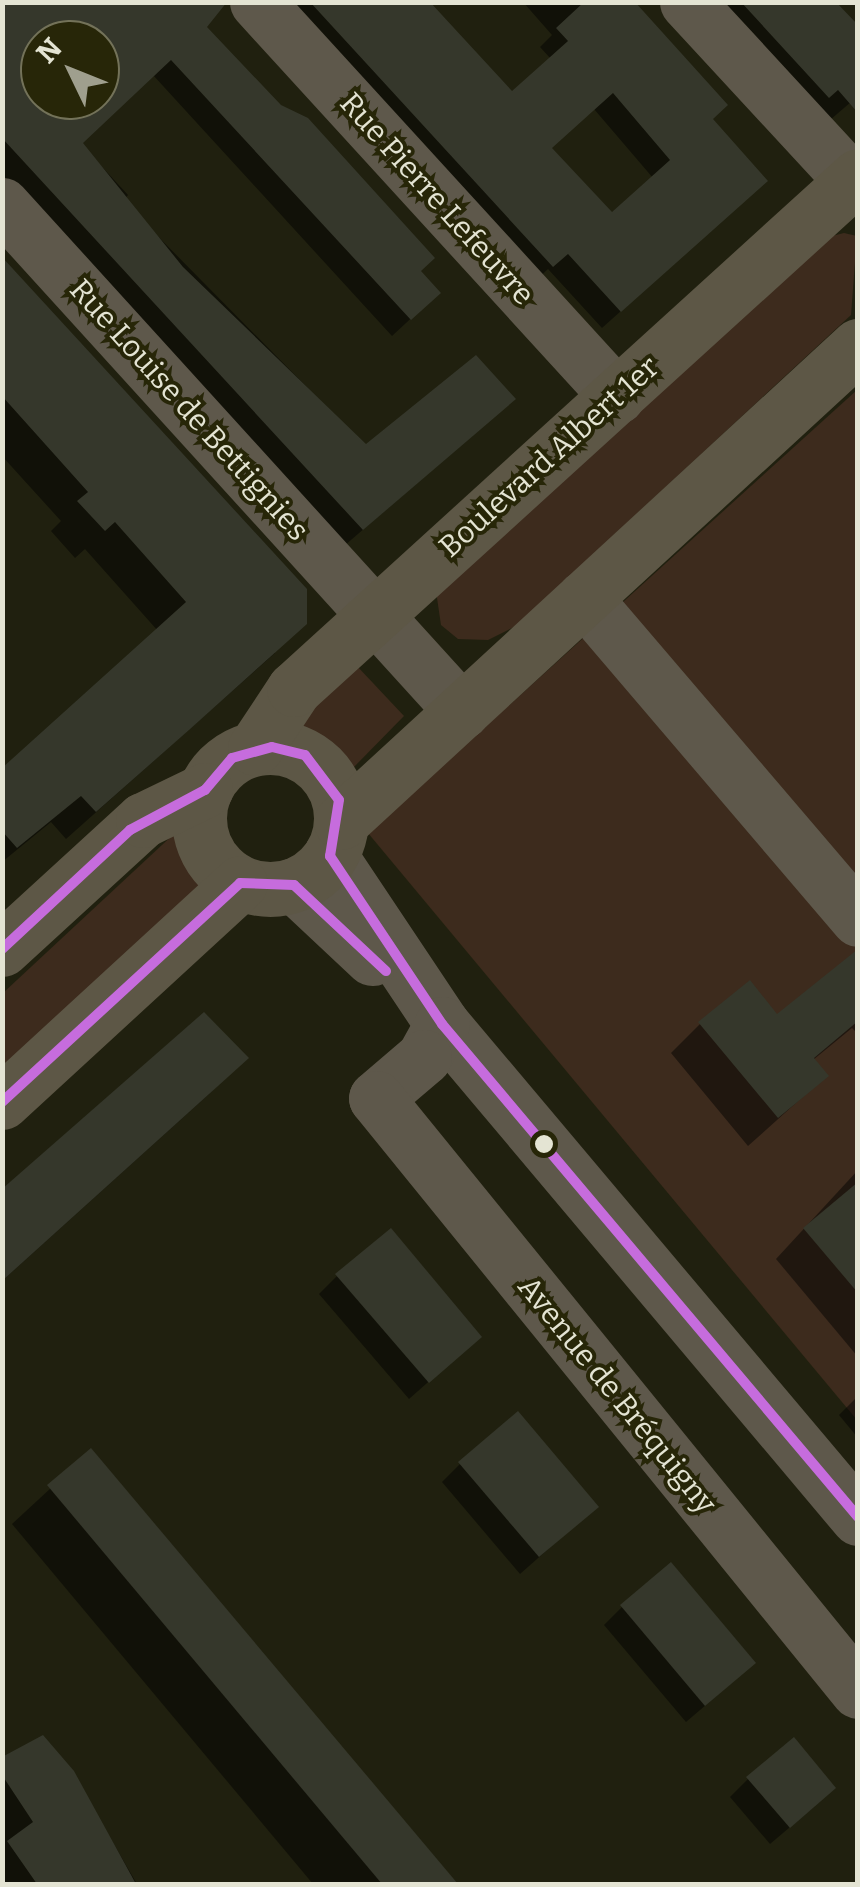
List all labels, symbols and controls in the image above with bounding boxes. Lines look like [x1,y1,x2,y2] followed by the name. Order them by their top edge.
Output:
[20,20,120,120] north arrow
[30,31,69,70] text: N
[332,86,542,312] street label: Rue Pierre Lefeuvre
[62,272,316,548] street label: Rue Louise de Bettignies
[432,349,666,565] street label: Boulevard Albert 1er
[534,1134,554,1154] unlabelled marker
[510,1269,724,1521] street label: Avenue de Bréquigny

